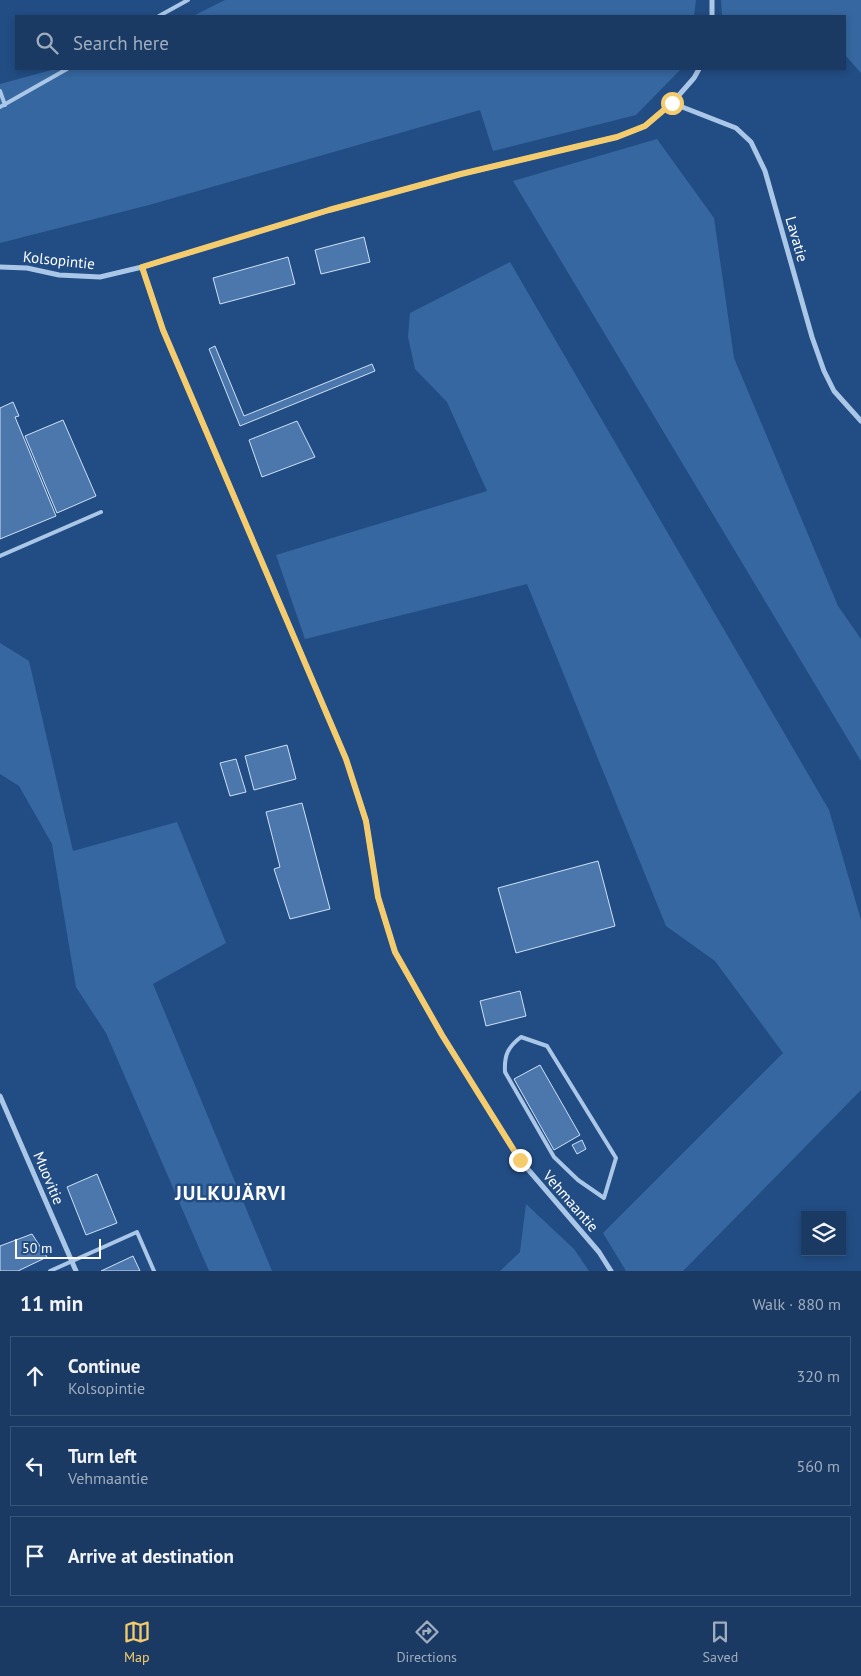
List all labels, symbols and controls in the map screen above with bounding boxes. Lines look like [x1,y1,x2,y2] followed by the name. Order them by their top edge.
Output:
[15,15,846,70] search box
[33,29,61,57] icon: search
[73,31,169,55] text: Search here
[661,92,684,115] route start
[781,214,813,264] street label: Lavatie
[22,247,96,273] street label: Kolsopintie
[29,1149,69,1207] street label: Muovitie
[509,1149,532,1172] route end
[538,1166,603,1236] street label: Vehmaantie
[174,1180,287,1206] district label: JULKUJÄRVI
[801,1211,846,1256] map controls
[801,1211,846,1256] button: layers
[15,1236,101,1259] scale bar
[22,1239,52,1257] text: 50 m
[20,1290,83,1317] text: 11 min
[752,1294,841,1314] text: Walk · 880 m
[68,1354,140,1378] text: Continue
[21,1362,49,1390] icon: ahead
[797,1366,840,1386] text: 320 m
[68,1378,145,1398] text: Kolsopintie
[68,1444,137,1468] text: Turn left
[21,1452,49,1480] icon: left
[797,1456,840,1476] text: 560 m
[68,1468,149,1488] text: Vehmaantie
[21,1542,49,1570] icon: arrive
[68,1544,234,1568] text: Arrive at destination
[123,1618,151,1666] tab: Map
[396,1618,457,1666] tab: Directions
[703,1618,738,1666] tab: Saved

